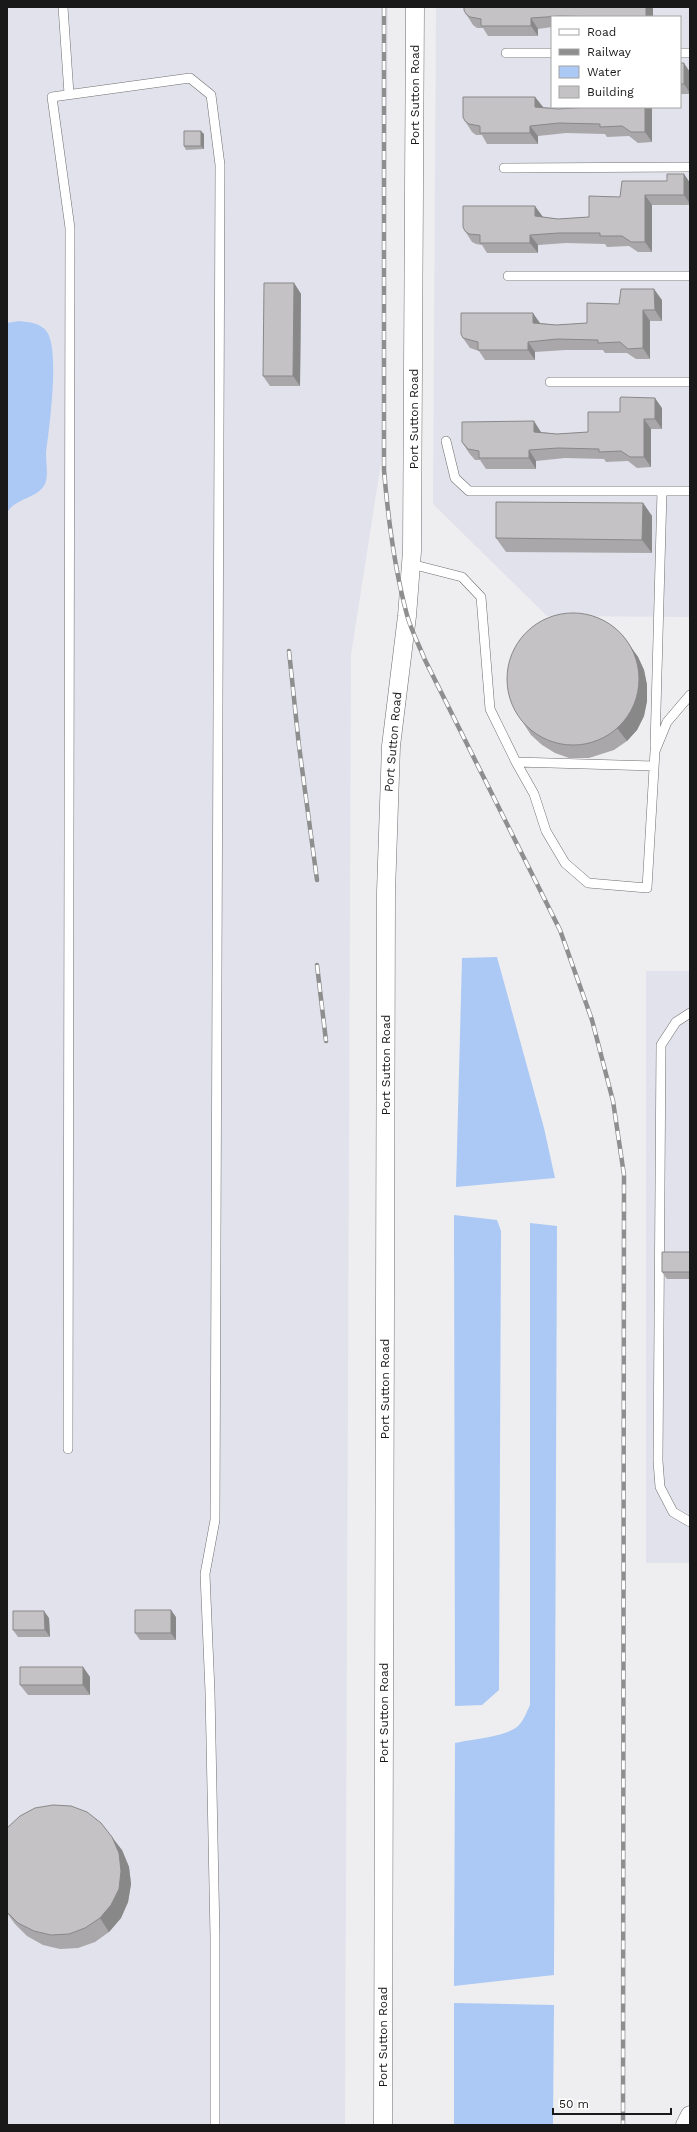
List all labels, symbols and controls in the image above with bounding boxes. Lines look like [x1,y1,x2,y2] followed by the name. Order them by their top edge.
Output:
[551,16,681,108] legend
[587,25,616,39] text: Road
[408,45,422,145] street label: Port Sutton Road
[587,45,632,59] text: Railway
[587,65,622,79] text: Water
[587,85,634,99] text: Building
[407,369,421,469] street label: Port Sutton Road
[382,691,404,793] street label: Port Sutton Road
[379,1015,393,1115] street label: Port Sutton Road
[378,1339,392,1439] street label: Port Sutton Road
[377,1663,391,1763] street label: Port Sutton Road
[376,1987,390,2087] street label: Port Sutton Road
[553,2090,671,2116] scale bar
[559,2097,589,2111] text: 50 m

